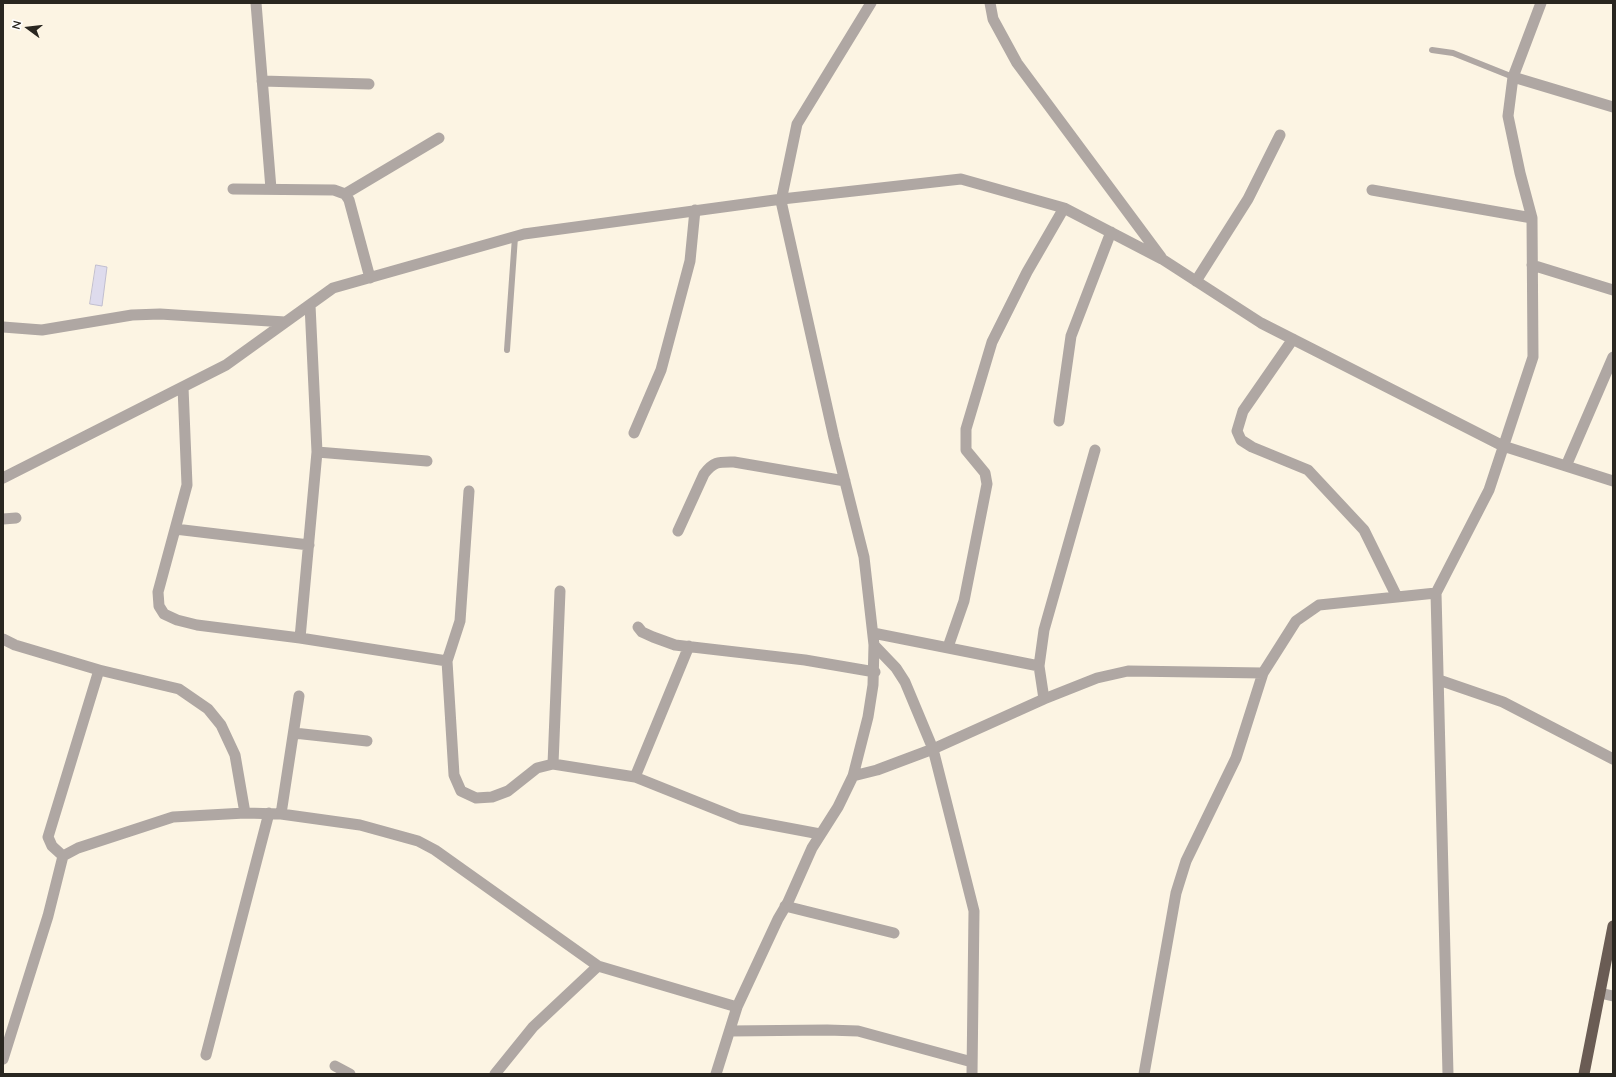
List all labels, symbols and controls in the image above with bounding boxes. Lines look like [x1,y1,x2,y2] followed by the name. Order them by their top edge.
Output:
[8,8,48,48] north arrow
[9,19,24,31] text: N

